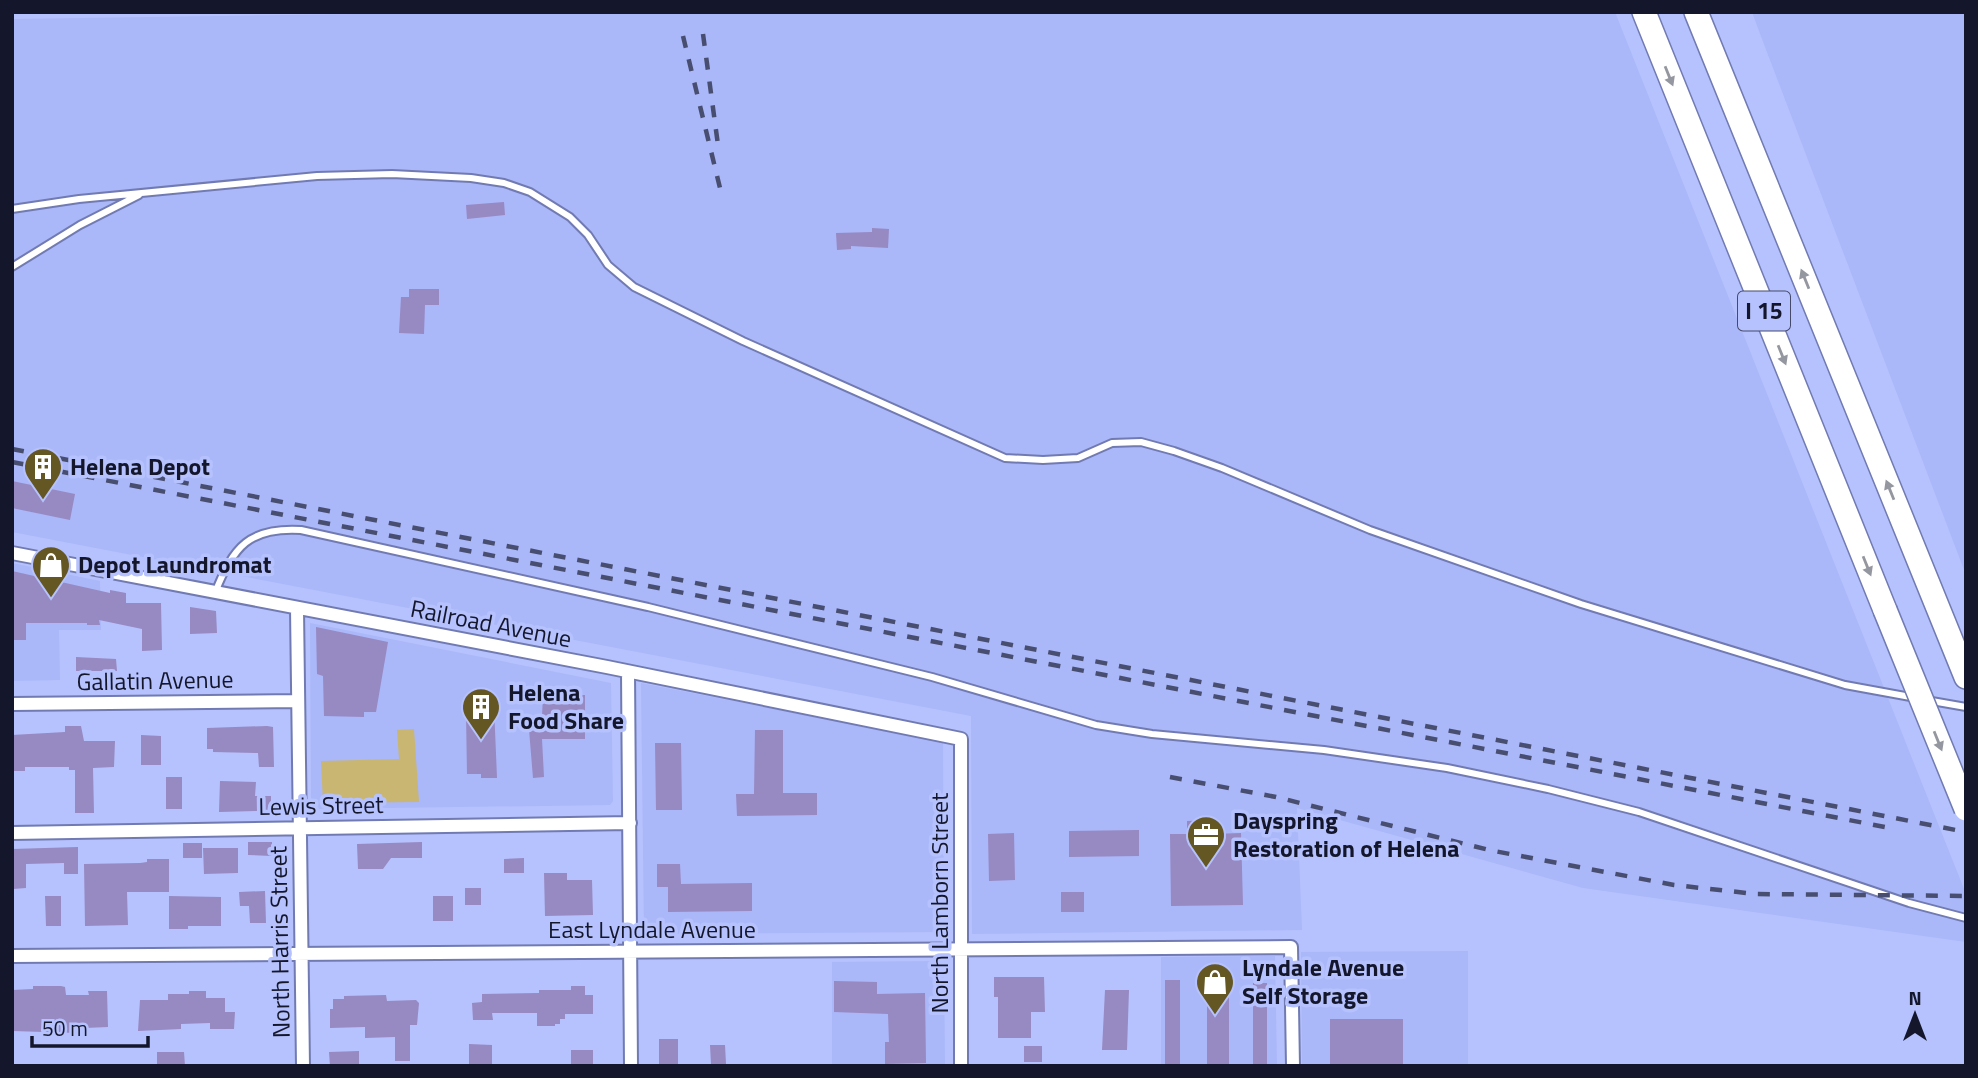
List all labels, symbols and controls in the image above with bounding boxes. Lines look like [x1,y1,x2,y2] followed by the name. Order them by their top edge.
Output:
[1664,65,1675,86] one-way arrow
[1799,268,1810,289] one-way arrow
[1738,292,1790,330] road number: I 15
[1776,344,1787,365] one-way arrow
[22,446,64,501] building icon: Helena Depot
[70,448,210,484] place label: Helena Depot
[1884,480,1896,500] one-way arrow
[30,544,72,599] shop icon: Depot Laundromat
[78,546,272,582] place label: Depot Laundromat
[1861,555,1872,576] one-way arrow
[408,590,575,656] street label: Railroad Avenue
[76,661,234,699] street label: Gallatin Avenue
[508,674,624,738] place label: Helena Food Share
[460,686,502,741] building icon: Helena Food Share
[1933,731,1944,752] one-way arrow
[258,786,384,824] street label: Lewis Street
[921,792,957,1013] street label: North Lamborn Street
[1233,802,1459,866] place label: Dayspring Restoration of Helena
[1185,814,1227,869] office icon: Dayspring Restoration of Helena
[259,845,299,1038] street label: North Harris Street
[548,911,756,947] street label: East Lyndale Avenue
[1242,949,1404,1013] place label: Lyndale Avenue Self Storage
[1194,961,1236,1016] shop icon: Lyndale Avenue Self Storage
[1880,980,1950,1050] north arrow
[1908,983,1922,1012] text: N
[32,1004,147,1048] scale bar
[42,1012,88,1044] text: 50 m

